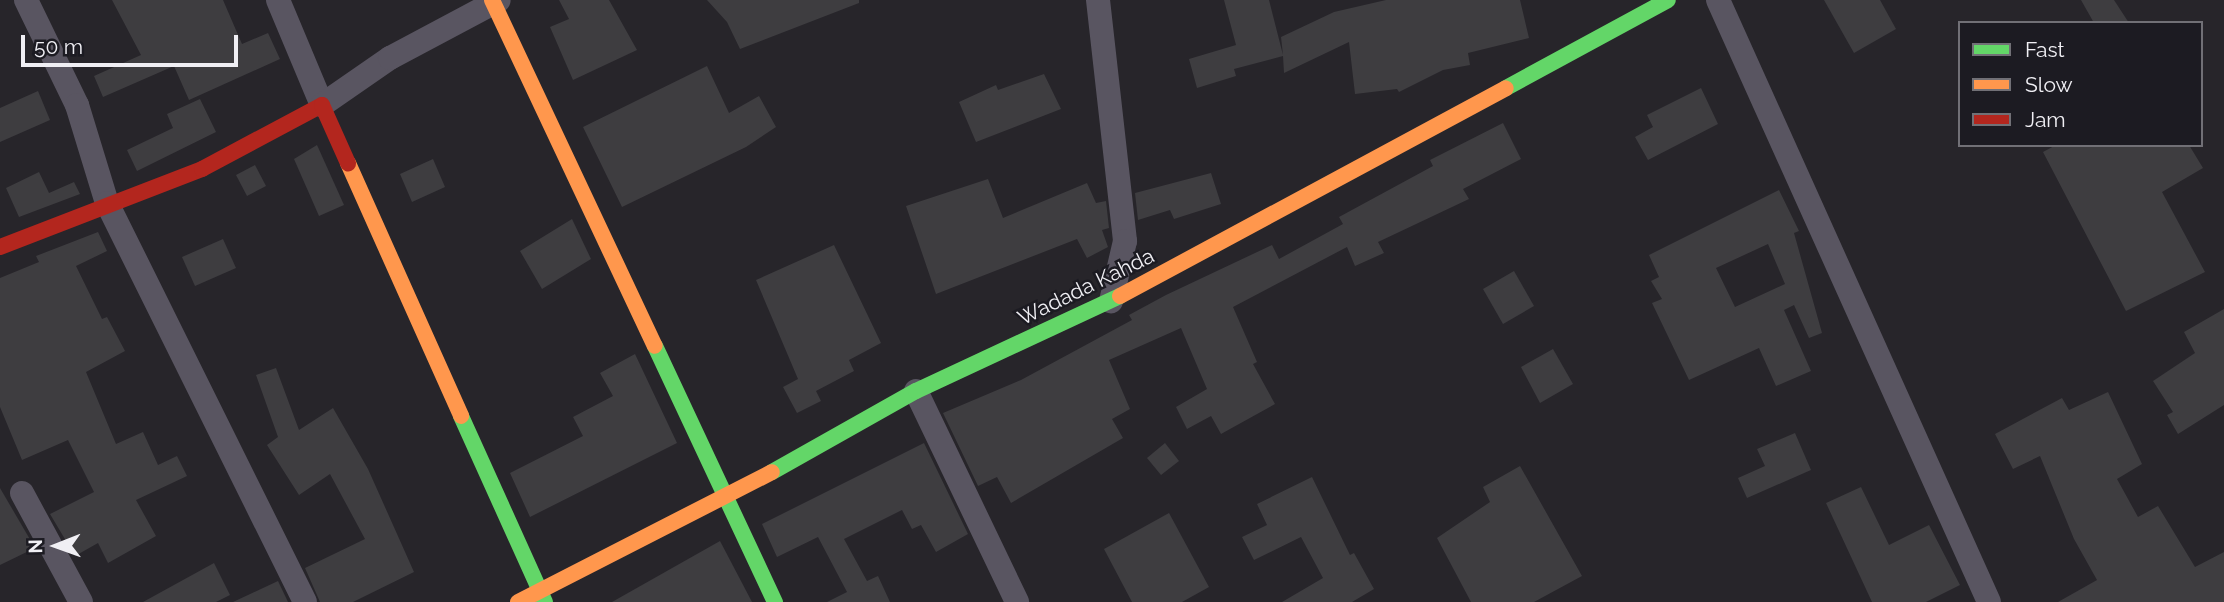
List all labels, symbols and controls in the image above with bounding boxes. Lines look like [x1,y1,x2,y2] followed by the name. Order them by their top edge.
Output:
[24,21,242,65] scale bar
[1958,21,2203,147] legend
[34,34,83,59] text: 50 m
[2025,37,2065,62] text: Fast
[2025,72,2073,97] text: Slow
[2025,107,2066,132] text: Jam
[1014,243,1158,331] street label: Wadada Kahda
[21,511,91,581] north arrow
[24,539,46,554] text: N

